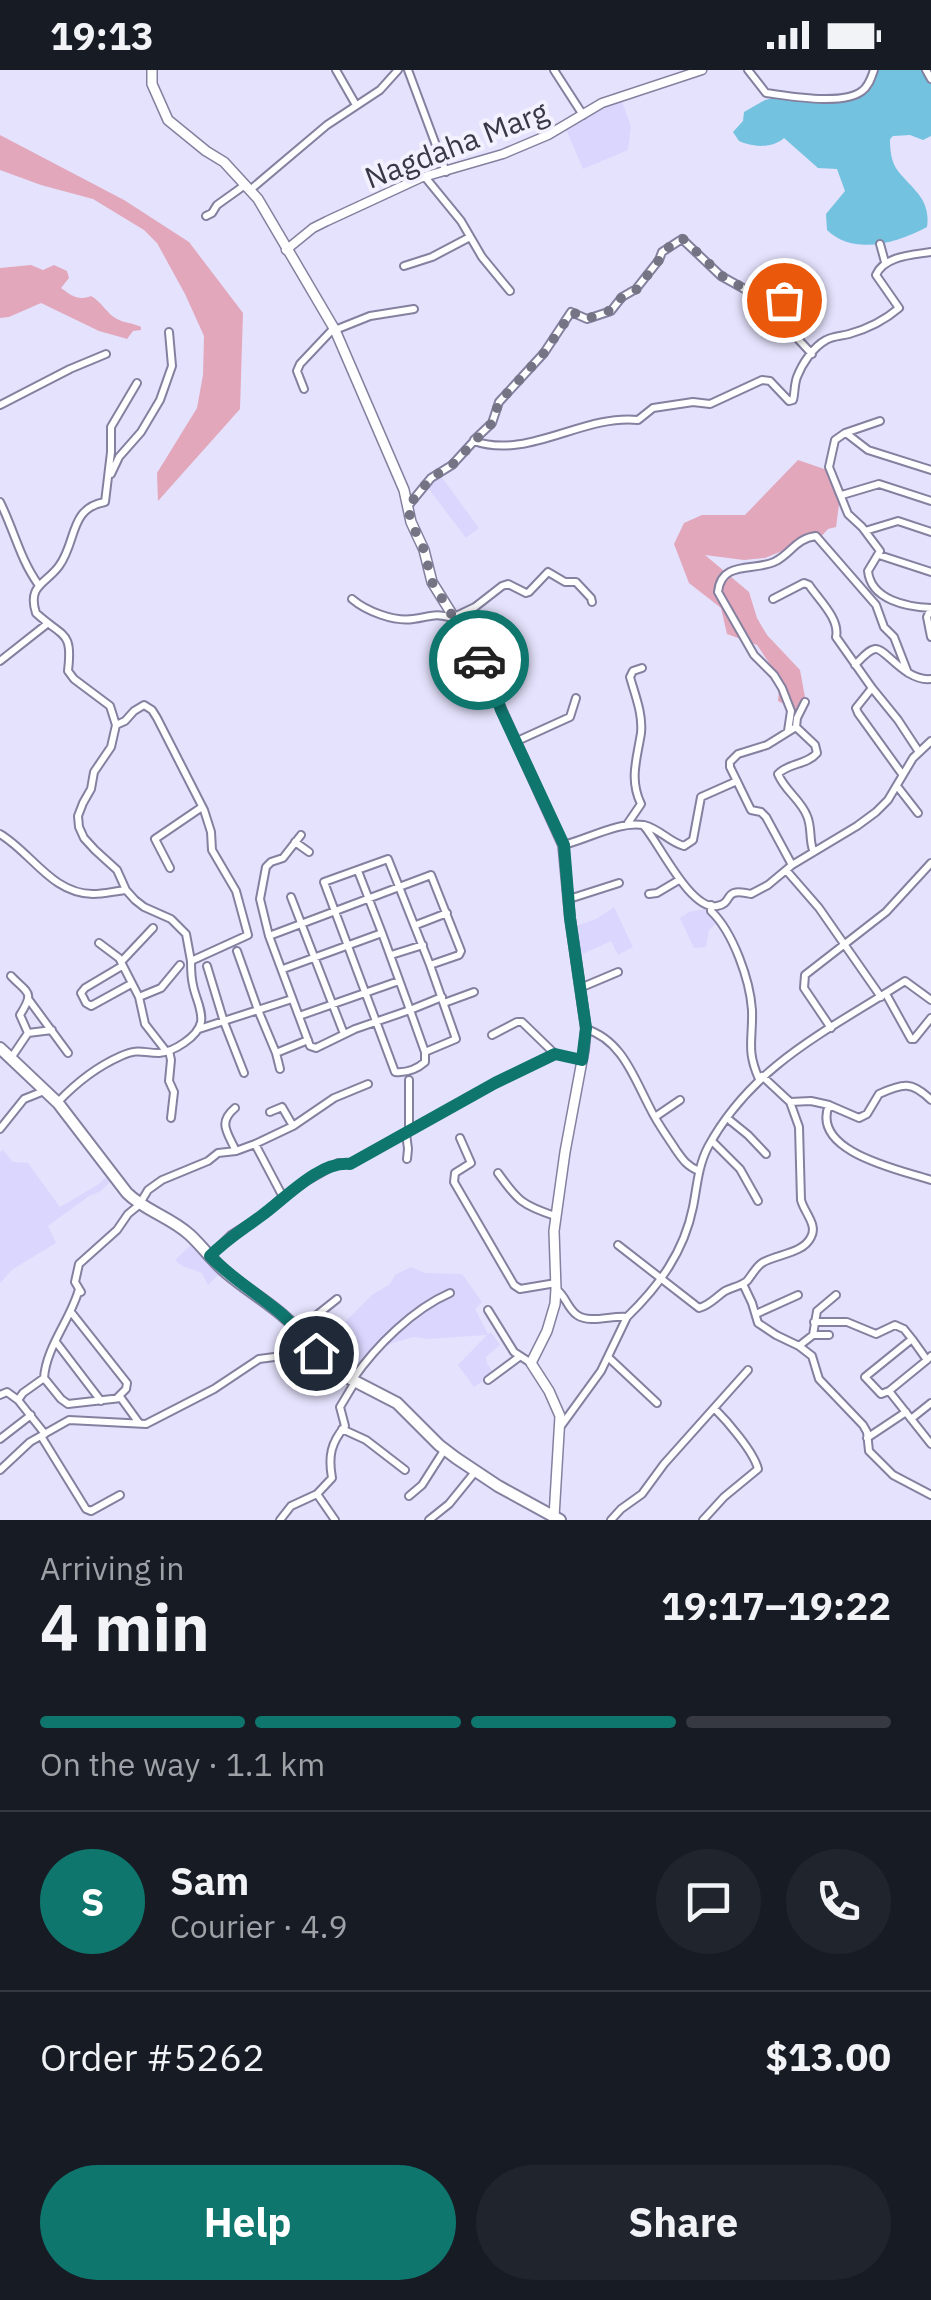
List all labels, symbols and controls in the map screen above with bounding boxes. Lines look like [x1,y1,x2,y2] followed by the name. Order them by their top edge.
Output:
[50,11,154,60] text: 19:13
[359,91,553,197] street label: Nagdaha Marg
[742,258,827,343] pin
[757,273,812,328] icon: bag
[429,610,529,710] courier
[452,633,507,688] icon: car
[274,1311,359,1396] pin
[289,1326,344,1381] icon: home
[40,1547,185,1589] text: Arriving in
[661,1581,891,1630] text: 19:17–19:22
[40,1584,210,1669] text: 4 min
[40,1743,325,1785] text: On the way · 1.1 km
[656,1849,761,1954] button: chat
[786,1849,891,1954] button: phone
[170,1856,249,1905] text: Sam
[81,1877,104,1926] text: S
[170,1905,348,1947] text: Courier · 4.9
[40,2032,265,2081] text: Order #5262
[765,2032,891,2081] text: $13.00
[40,2165,456,2280] button: Help
[476,2165,891,2280] button: Share

